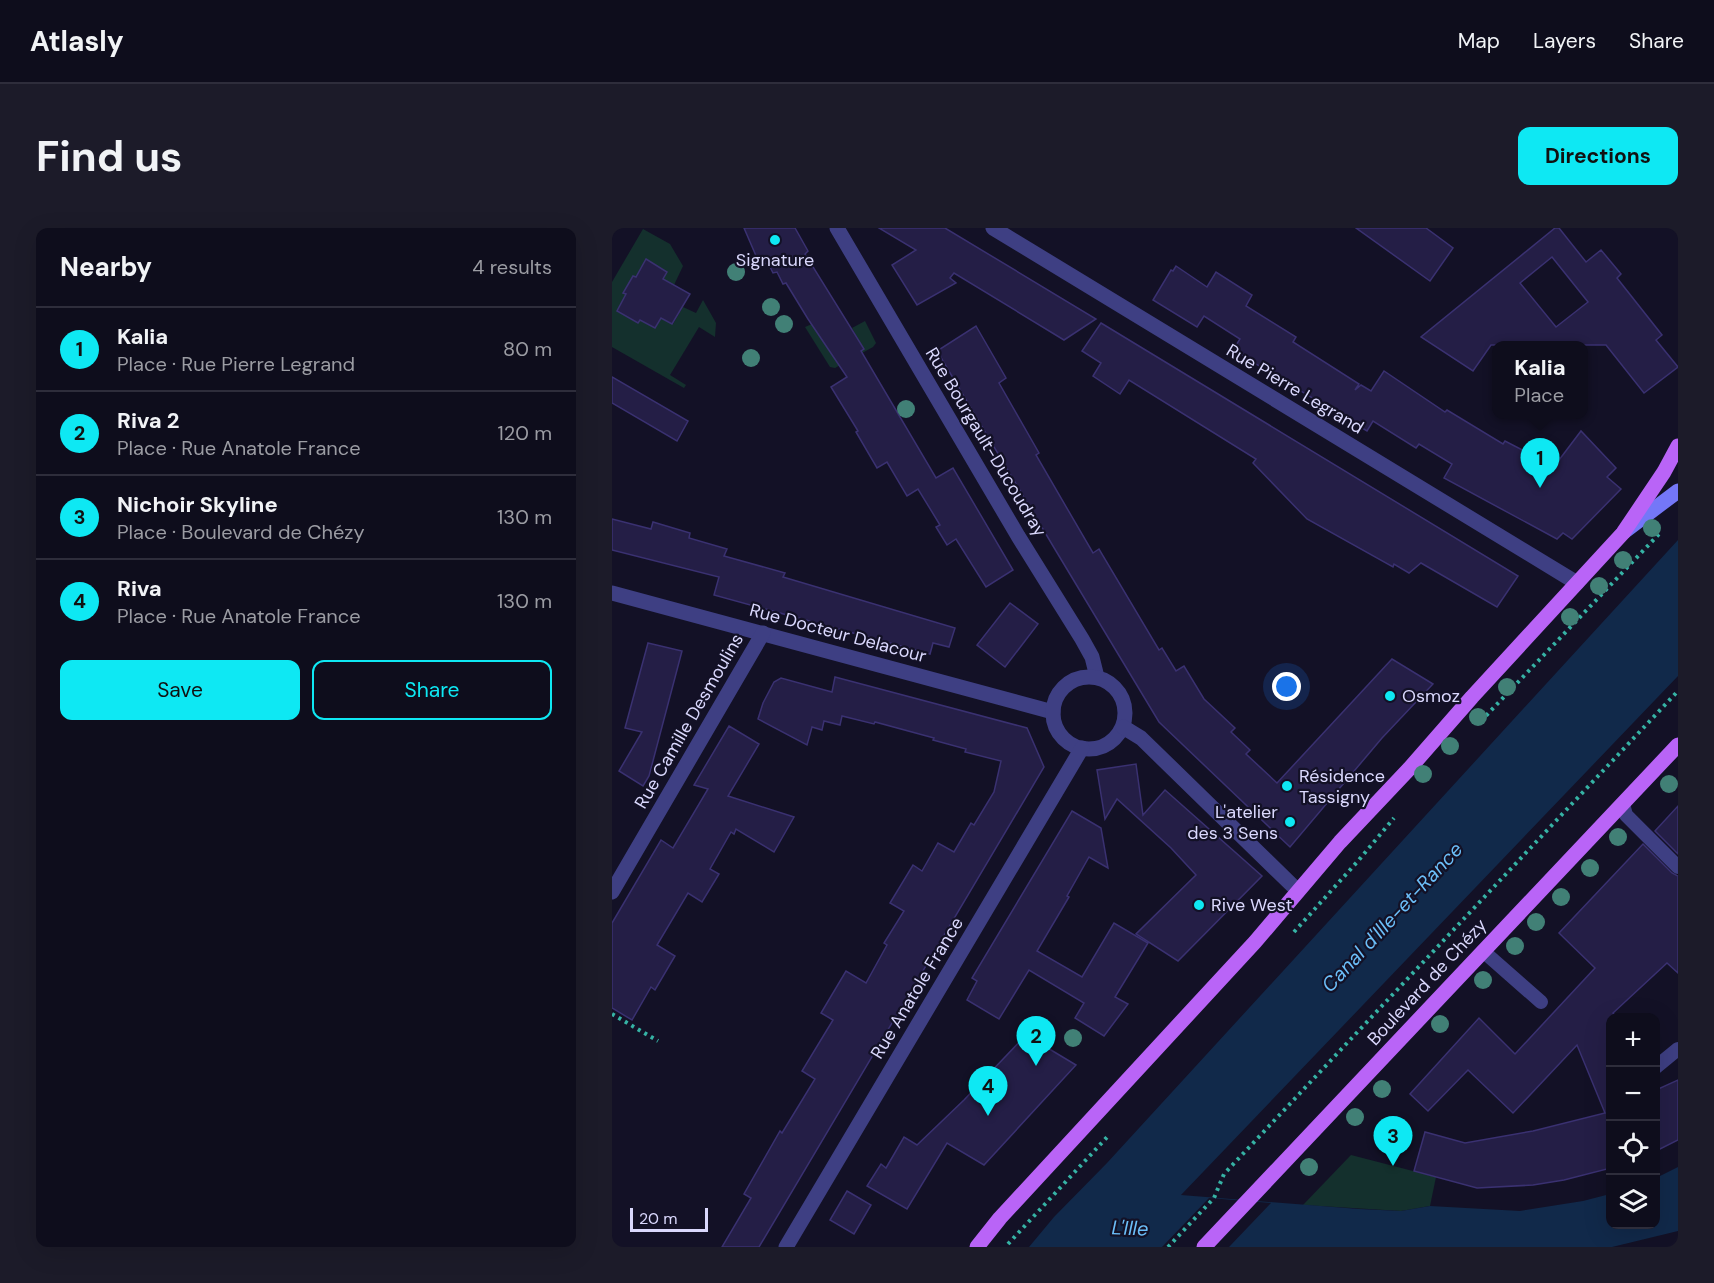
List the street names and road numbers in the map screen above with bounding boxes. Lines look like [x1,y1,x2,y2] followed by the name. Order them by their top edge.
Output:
[1222,338,1368,440] street label: Rue Pierre Legrand
[920,343,1052,541] street label: Rue Bourgault-Ducoudray
[747,598,929,668] street label: Rue Docteur Delacour
[629,629,749,813] street label: Rue Camille Desmoulins
[865,913,969,1063] street label: Rue Anatole France
[1362,913,1492,1051] street label: Boulevard de Chézy

